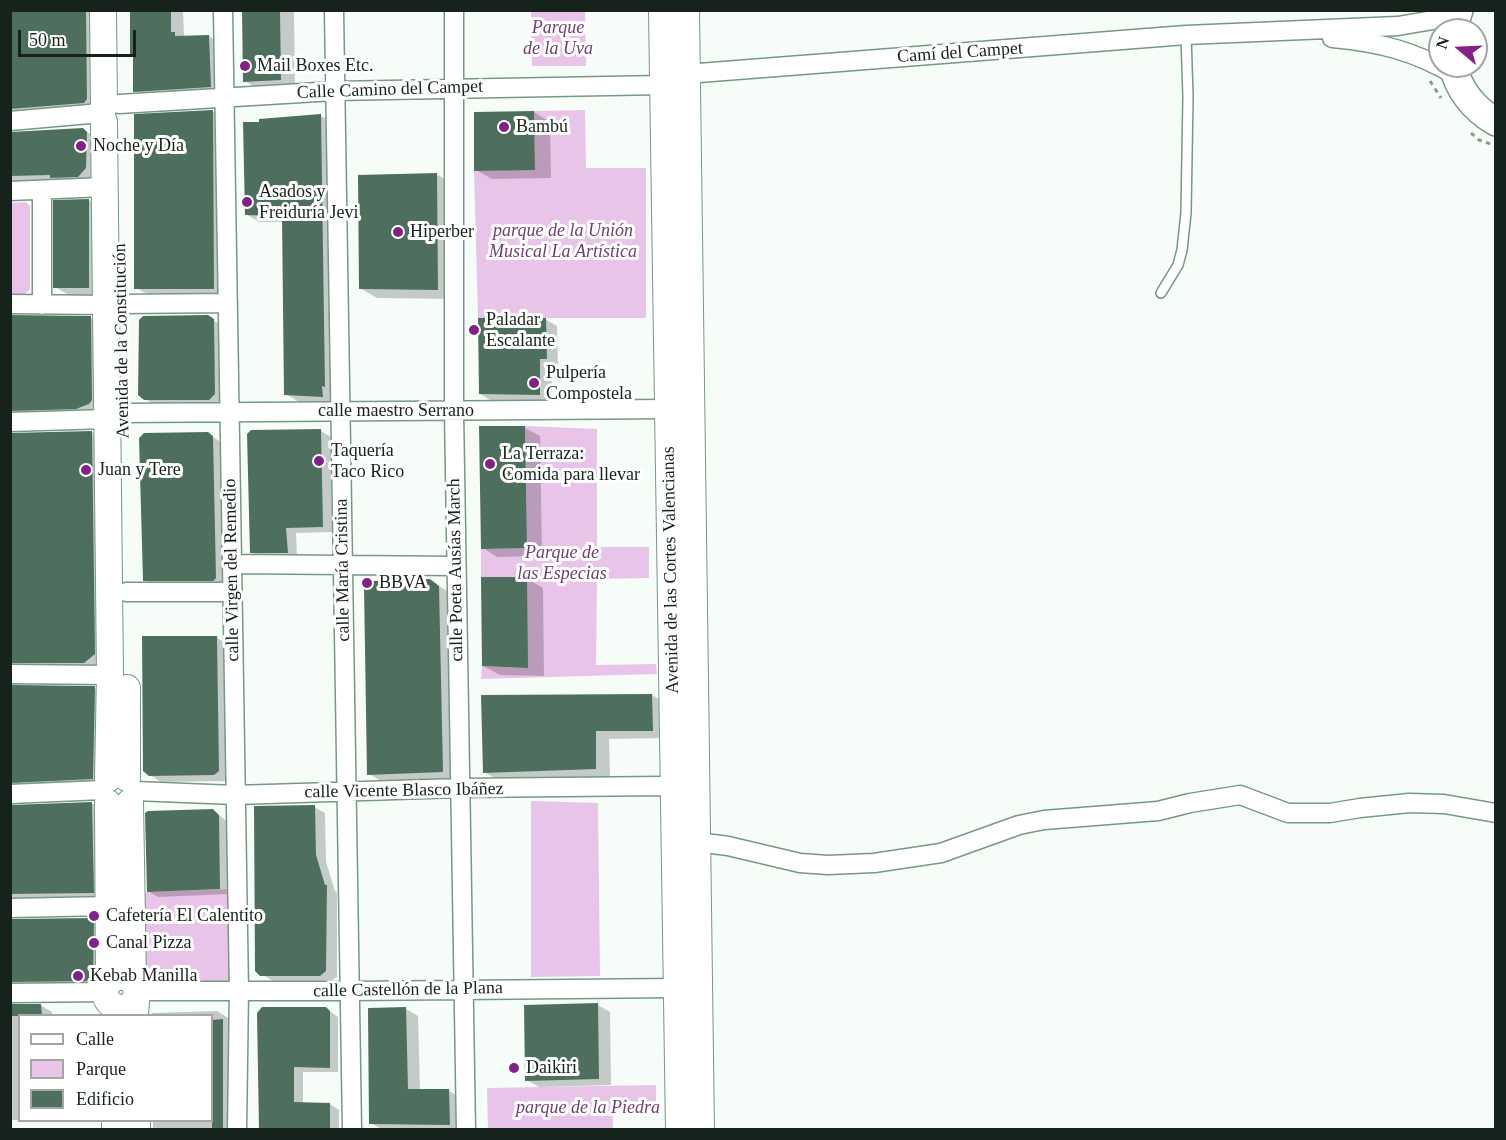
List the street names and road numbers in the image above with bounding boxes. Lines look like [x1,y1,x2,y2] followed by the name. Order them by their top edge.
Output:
[896,38,1024,68] street label: Camí del Campet
[296,76,484,104] street label: Calle Camino del Campet
[109,243,135,439] street label: Avenida de la Constitución
[318,400,474,422] street label: calle maestro Serrano
[658,446,684,694] street label: Avenida de las Cortes Valencianas
[220,478,244,662] street label: calle Virgen del Remedio
[444,478,468,662] street label: calle Poeta Ausías March
[331,498,355,642] street label: calle María Cristina
[304,778,504,804] street label: calle Vicente Blasco Ibáñez
[313,978,503,1002] street label: calle Castellón de la Plana

